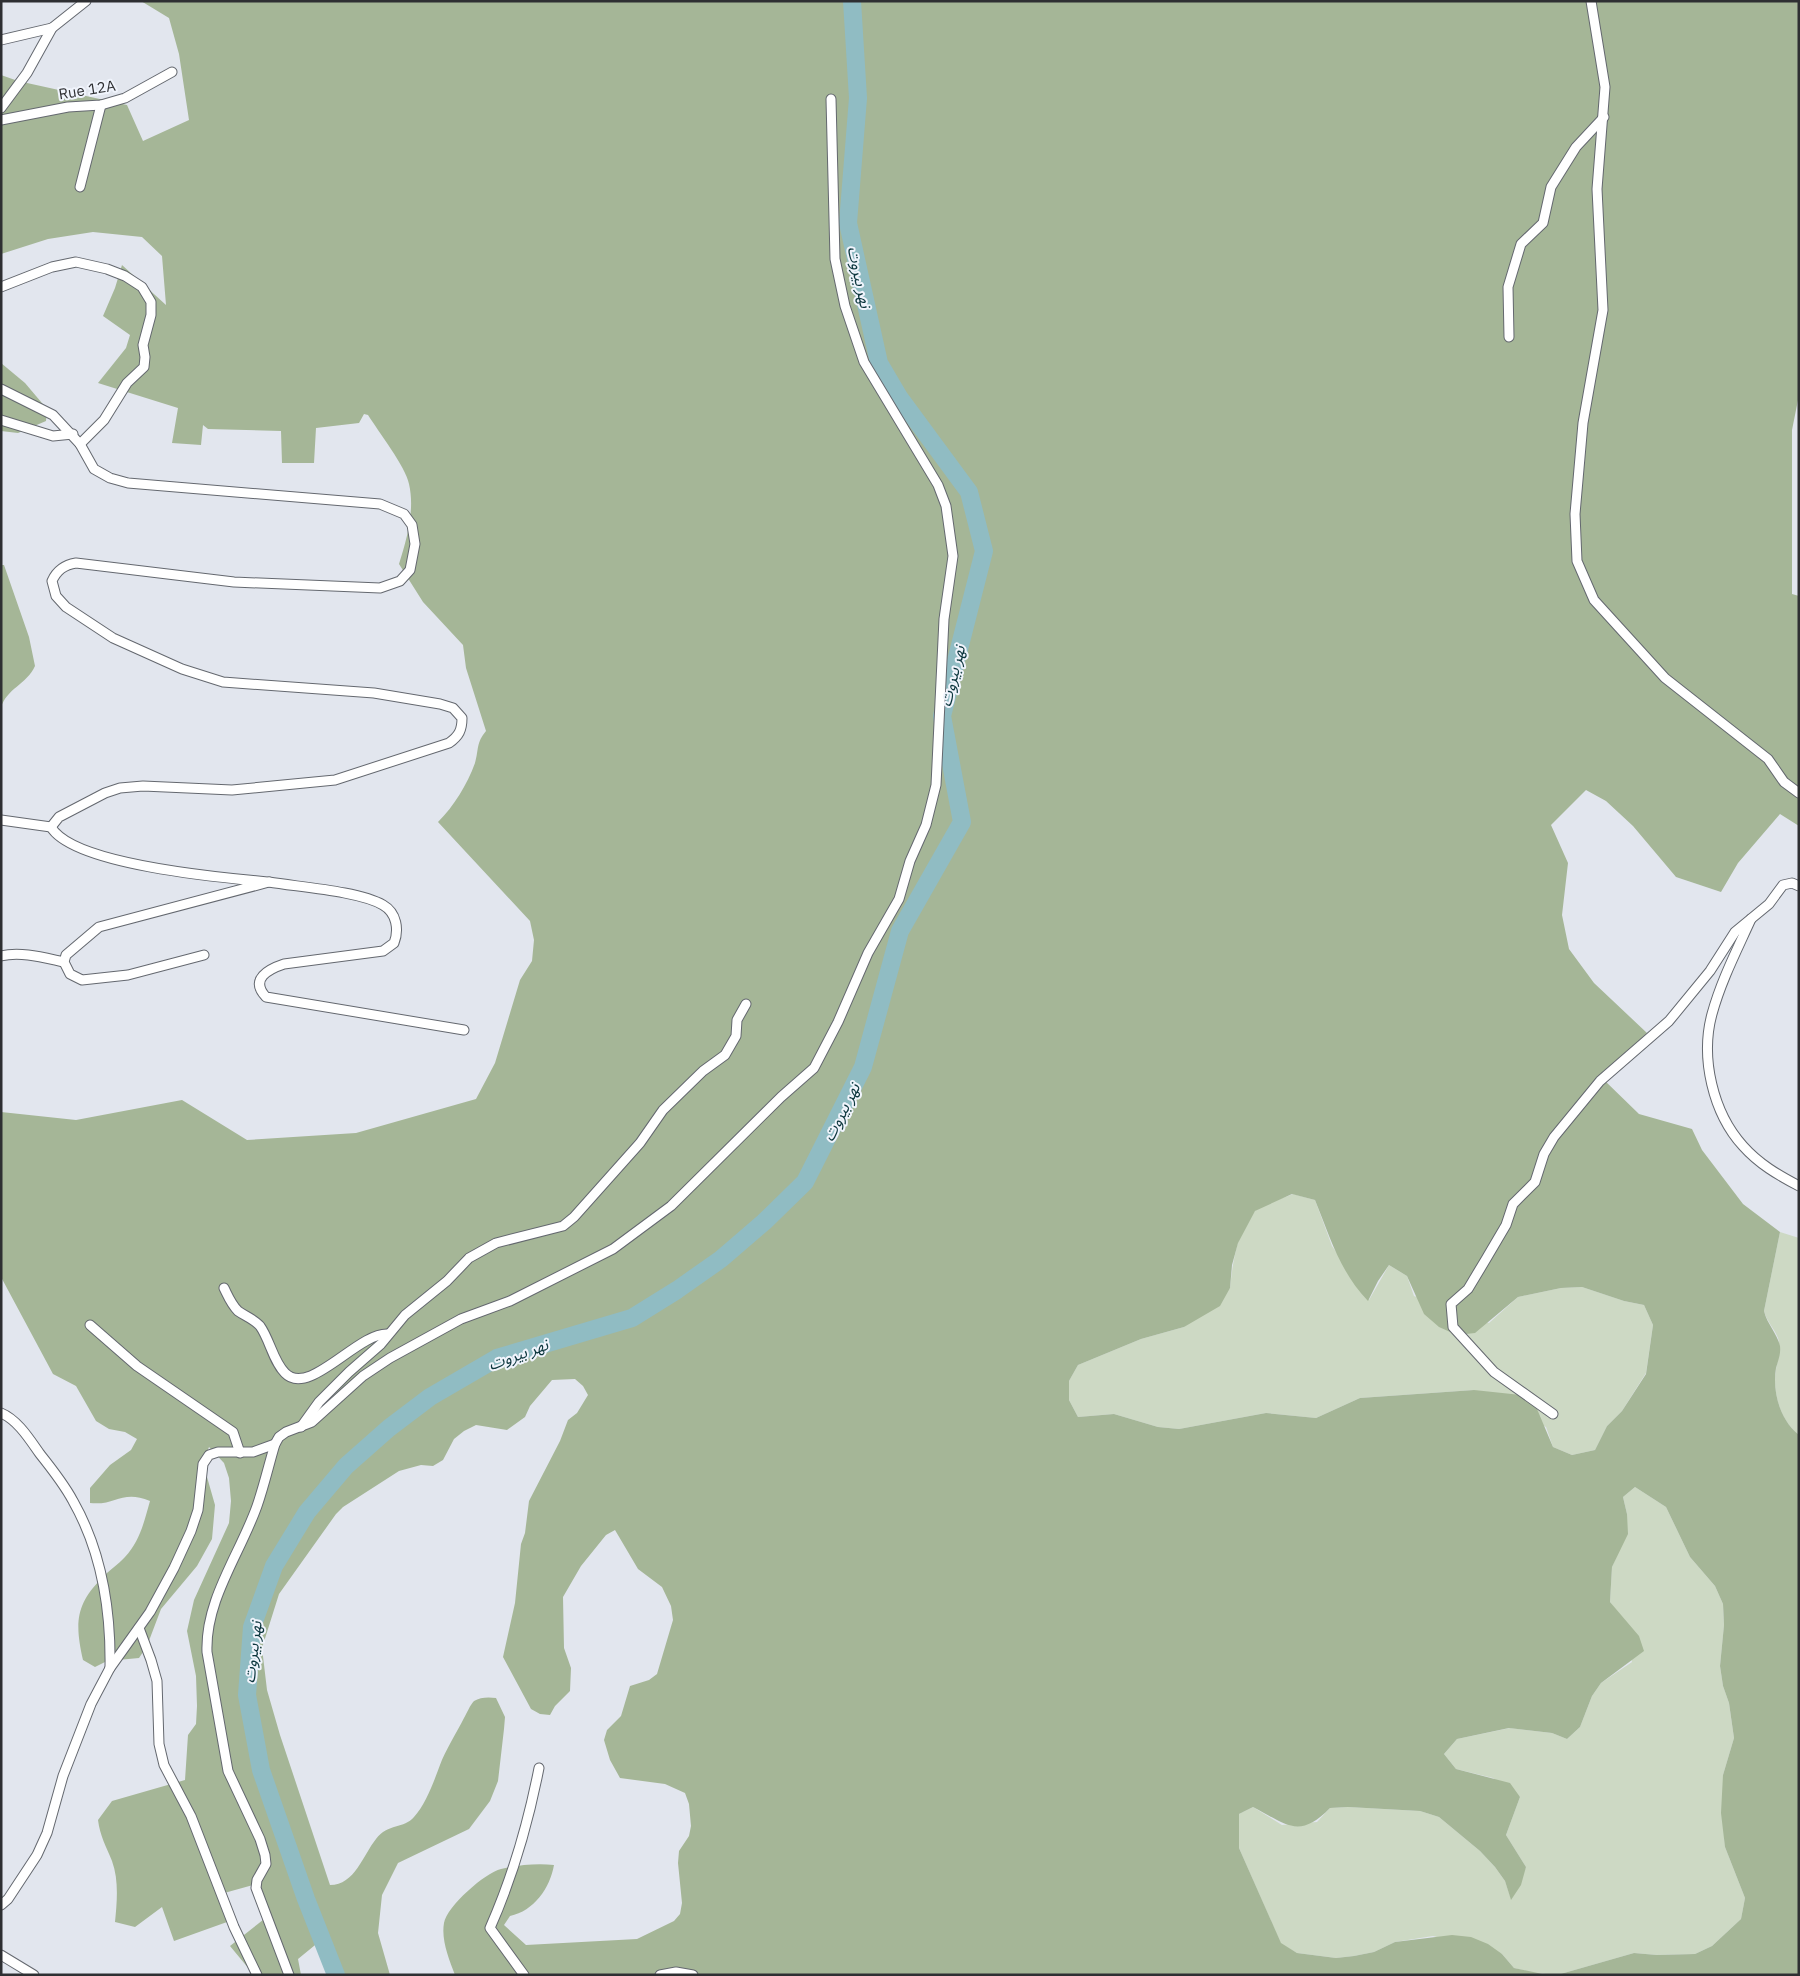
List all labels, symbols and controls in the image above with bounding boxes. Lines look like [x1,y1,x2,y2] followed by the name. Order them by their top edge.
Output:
[57,76,117,103] street label: Rue 12A
[844,245,877,311] water label: نهر بيروت
[935,642,970,709] water label: نهر بيروت
[818,1078,865,1144] water label: نهر بيروت
[485,1333,552,1374] water label: نهر بيروت
[238,1618,266,1684] water label: نهر بيروت

